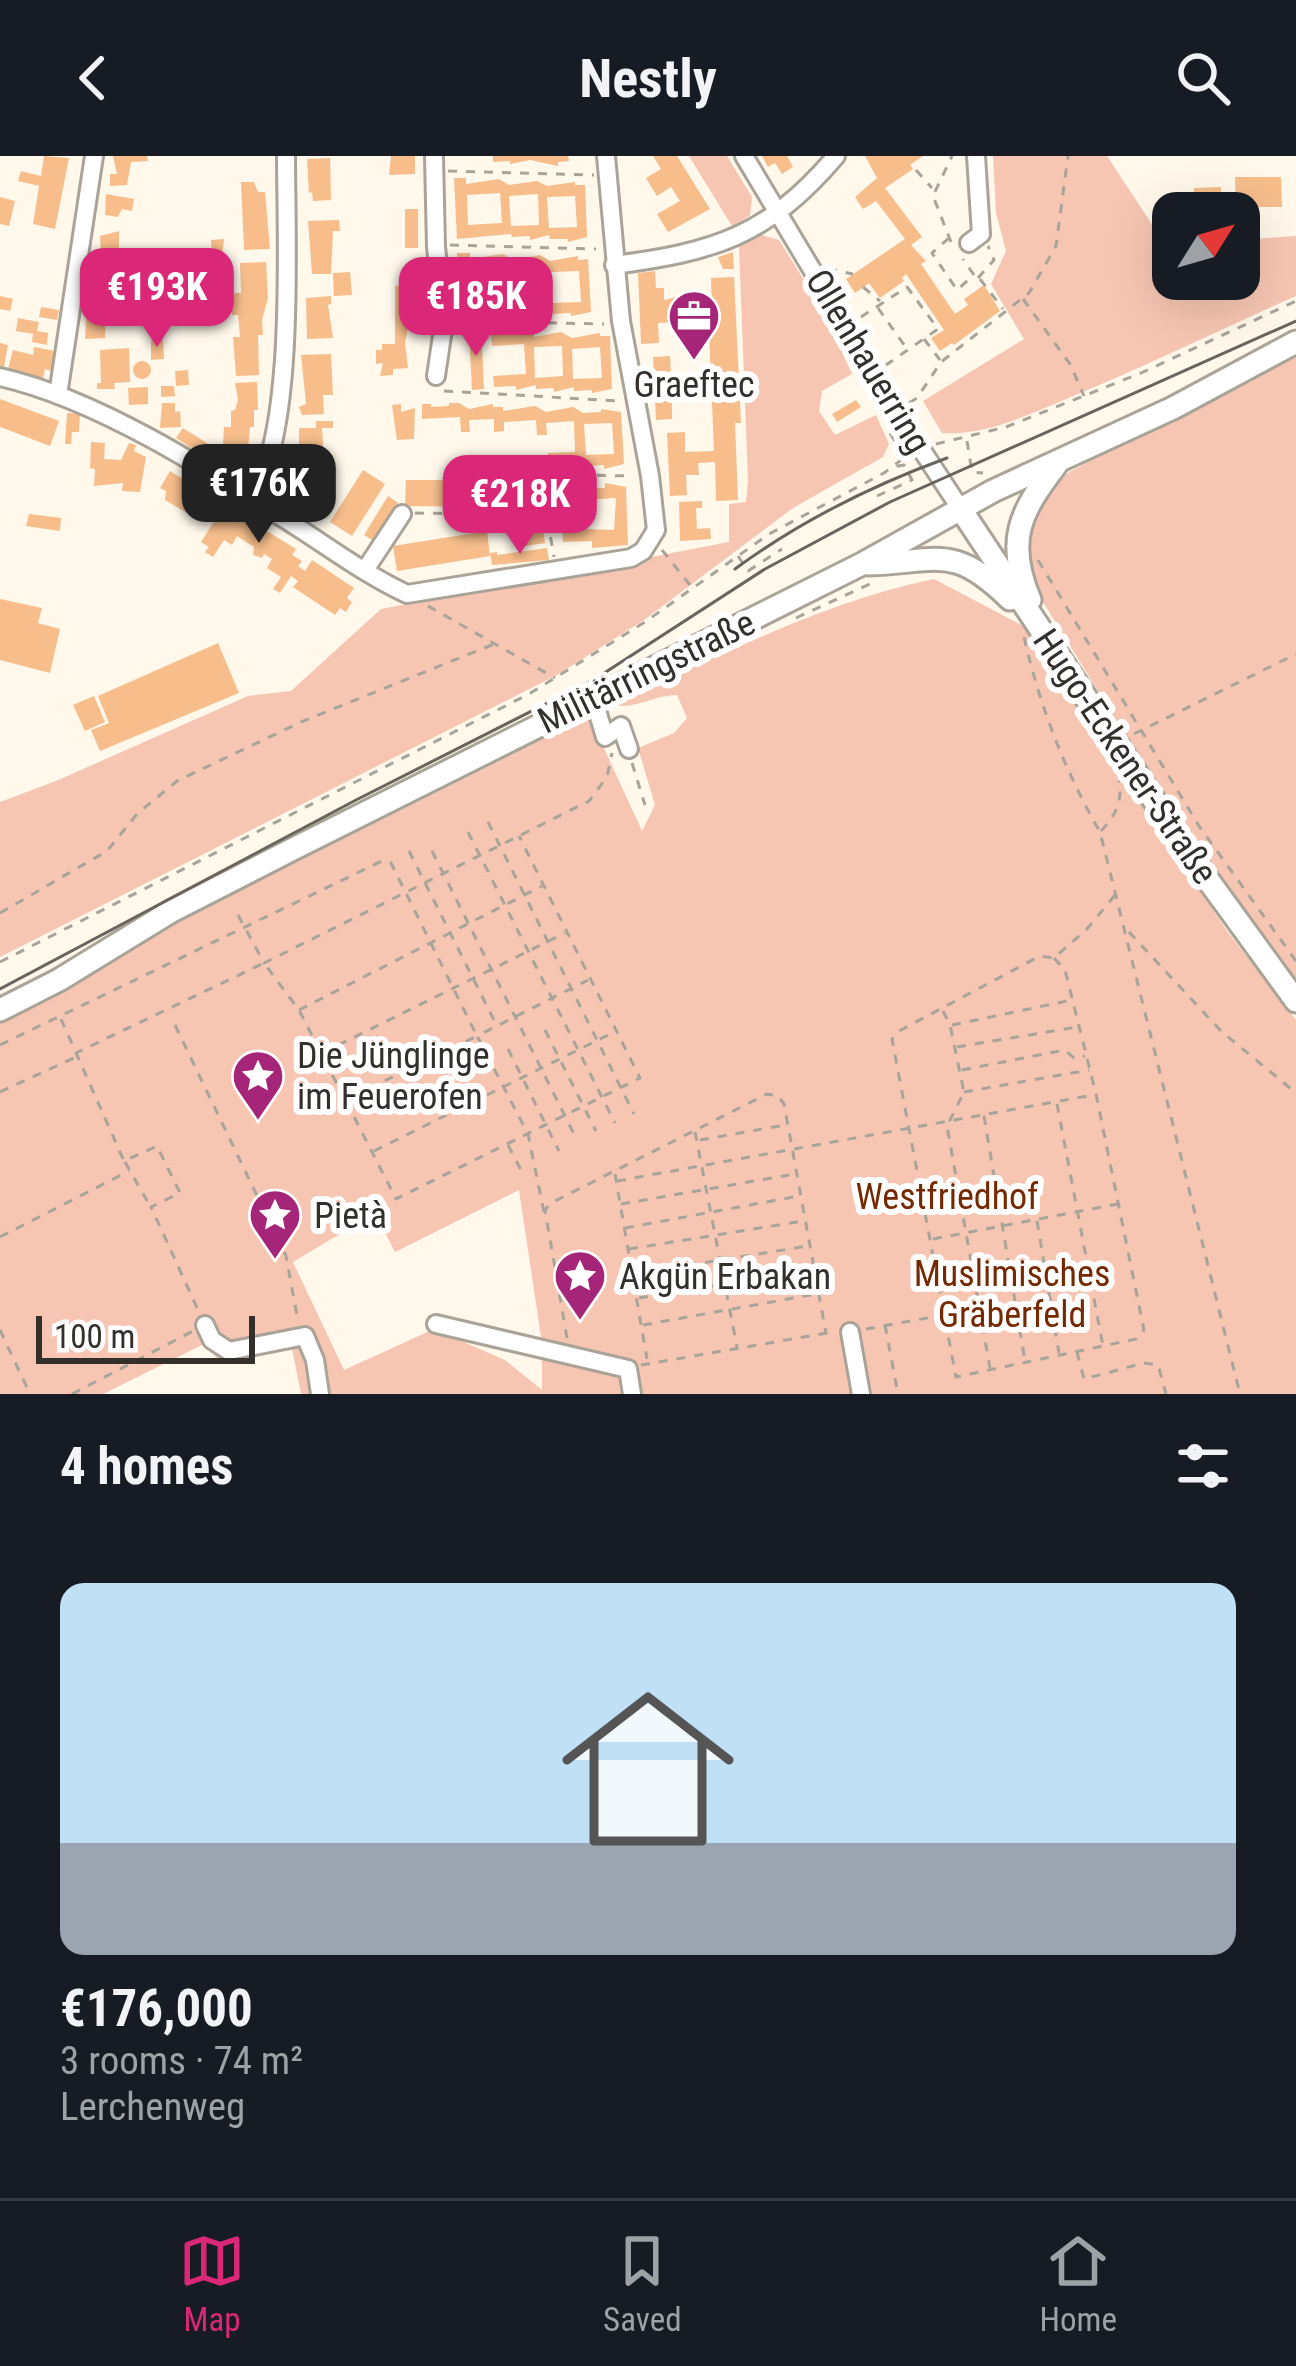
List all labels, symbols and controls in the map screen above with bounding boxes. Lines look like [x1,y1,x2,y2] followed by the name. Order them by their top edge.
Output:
[60,45,126,111] icon: back
[1170,45,1236,111] icon: search
[579,47,717,110] text: Nestly
[1152,192,1260,300] north arrow
[1152,192,1260,300] map controls
[73,248,241,350] pin: €193K
[392,257,560,359] pin: €185K
[797,262,939,461] street label: Ollenhauerring
[107,264,207,310] text: €193K
[426,273,526,319] text: €185K
[666,288,722,362] office icon: Graeftec
[633,364,755,406] place label: Graeftec
[175,444,343,546] pin: €176K
[436,455,604,557] pin: €218K
[209,460,309,506] text: €176K
[470,471,570,517] text: €218K
[531,601,761,742] street label: Militärringstraße
[1024,621,1226,892] street label: Hugo-Eckener-Straße
[297,1035,490,1118] place label: Die Jünglinge im Feuerofen
[230,1048,286,1122] place icon: Die Jünglinge im Feuerofen
[855,1176,1039,1218] park label: Westfriedhof
[247,1187,303,1261] place icon: Pietà
[314,1195,387,1237] place label: Pietà
[552,1248,608,1322] place icon: Akgün Erbakan
[914,1253,1110,1336] park label: Muslimisches Gräberfeld
[619,1256,831,1298] place label: Akgün Erbakan
[36,1310,255,1363] scale bar
[54,1317,135,1356] text: 100 m
[1170,1433,1236,1499] icon: filters
[60,1437,233,1496] text: 4 homes
[540,1661,756,1877] icon: home
[60,1979,253,2038] text: €176,000
[60,2038,303,2084] text: 3 rooms · 74 m²
[60,2084,245,2130] text: Lerchenweg
[179,2228,245,2339] tab: Map
[603,2228,682,2339] tab: Saved
[1040,2228,1117,2339] tab: Home

